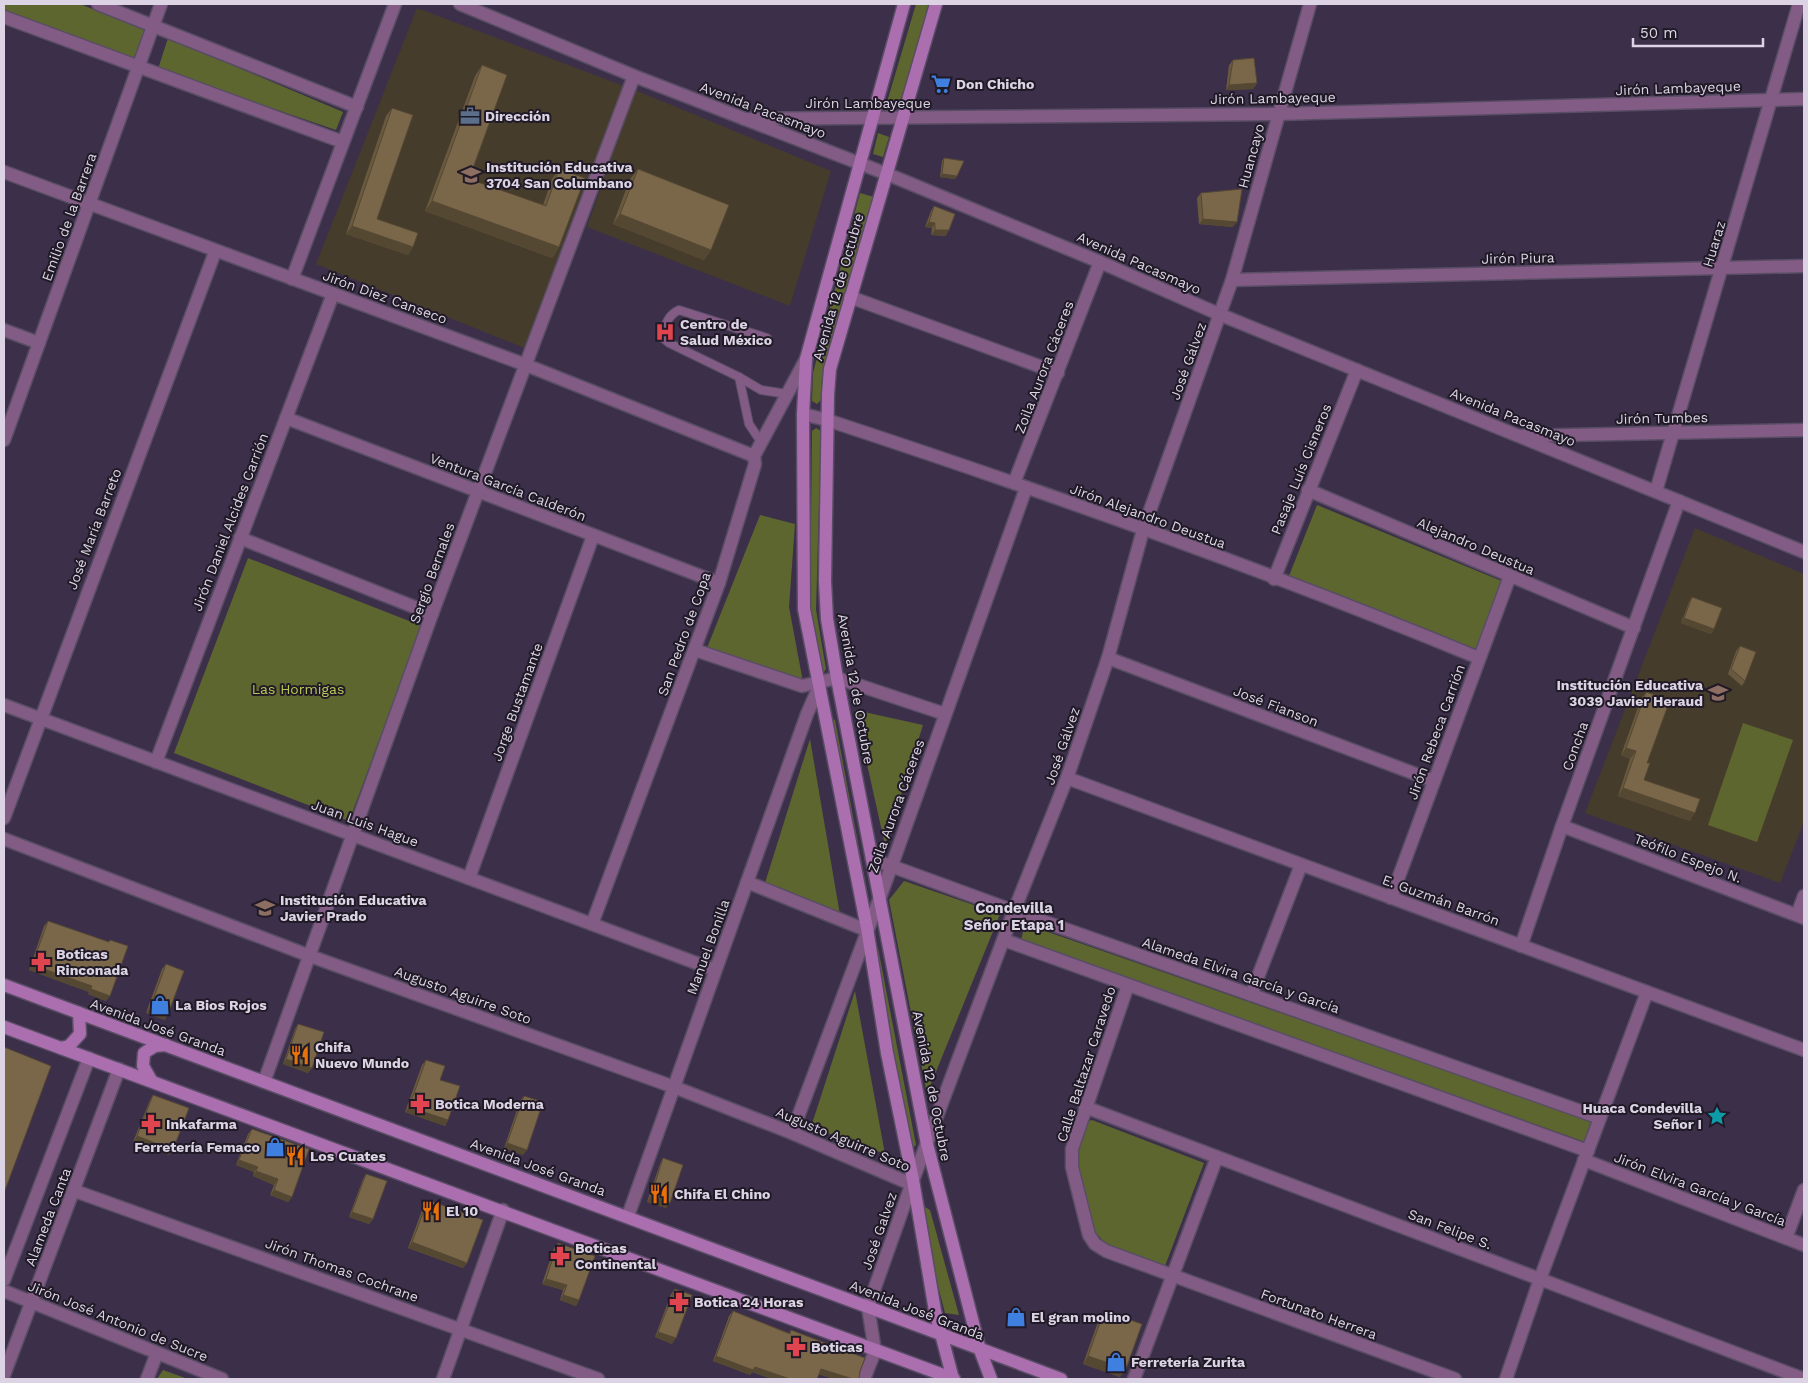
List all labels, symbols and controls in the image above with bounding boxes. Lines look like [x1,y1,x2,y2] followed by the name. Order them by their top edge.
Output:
[1633,15,1763,47] scale bar
[1640,24,1677,42] text: 50 m
[930,73,952,95] supermarket icon: Don Chicho
[956,76,1034,92] place label: Don Chicho
[1615,78,1741,98] street label: Jirón Lambayeque
[698,79,828,141] street label: Avenida Pacasmayo
[1210,89,1336,107] street label: Jirón Lambayeque
[805,95,931,111] street label: Jirón Lambayeque
[459,105,481,127] office icon: Dirección
[485,108,550,124] place label: Dirección
[1235,122,1267,190] street label: Huancayo
[38,151,100,283] street label: Emilio de la Barrera
[486,159,633,191] place label: Institución Educativa 3704 San Columbano
[460,164,482,186] school or university icon: Institución Educativa 3704 San Columbano
[809,211,867,363] street label: Avenida 12 de Octubre
[1699,219,1729,269] street label: Huaraz
[1075,228,1203,298] street label: Avenida Pacasmayo
[1481,249,1555,267] street label: Jirón Piura
[321,267,449,327] street label: Jirón Diez Canseco
[1011,298,1077,436] street label: Zoila Aurora Cáceres
[680,316,772,348] place label: Centro de Salud México
[1167,320,1209,402] street label: José Gálvez
[654,321,676,343] hospital icon: Centro de Salud México
[1448,385,1578,449] street label: Avenida Pacasmayo
[1267,401,1335,537] street label: Pasaje Luís Cisneros
[1616,409,1708,427] street label: Jirón Tumbes
[189,431,271,613] street label: Jirón Daniel Alcides Carrión
[428,450,588,524] street label: Ventura García Calderón
[64,466,124,592] street label: José María Barreto
[1068,480,1228,552] street label: Jirón Alejandro Deustua
[1415,514,1537,578] street label: Alejandro Deustua
[406,520,458,626] street label: Sergio Bernales
[654,570,714,698] street label: San Pedro de Copa
[835,612,877,766] street label: Avenida 12 de Octubre
[488,641,546,763] street label: Jorge Bustamante
[1404,662,1468,802] street label: Jirón Rebeca Carrión
[1556,677,1704,709] place label: Institución Educativa 3039 Javier Heraud
[252,681,344,697] park label: Las Hormigas
[1231,682,1321,730] street label: José Fianson
[1707,682,1729,704] school or university icon: Institución Educativa 3039 Javier Heraud
[1041,705,1083,787] street label: José Gálvez
[1559,719,1591,773] street label: Concha
[864,737,928,875] street label: Zoila Aurora Cáceres
[309,796,421,850] street label: Juan Luis Hague
[1632,830,1744,886] street label: Teófilo Espejo N.
[1380,871,1502,929] street label: E. Guzmán Barrón
[280,892,427,924] place label: Institución Educativa Javier Prado
[254,897,276,919] school or university icon: Institución Educativa Javier Prado
[683,897,733,997] street label: Manuel Bonilla
[964,899,1064,934] district label: Condevilla Señor Etapa 1
[1140,934,1342,1016] street label: Alameda Elvira García y García
[56,946,129,978] place label: Boticas Rinconada
[30,951,52,973] pharmacy icon: Boticas Rinconada
[392,963,534,1027] street label: Augusto Aguirre Soto
[1053,984,1119,1144] street label: Calle Baltazar Caravedo
[149,994,171,1016] shop icon: La Bios Rojos
[88,995,228,1059] street label: Avenida José Granda
[175,997,267,1013] place label: La Bios Rojos
[910,1010,954,1162] street label: Avenida 12 de Octubre
[315,1039,409,1071] place label: Chifa Nuevo Mundo
[289,1044,311,1066] restaurant icon: Chifa Nuevo Mundo
[409,1093,431,1115] pharmacy icon: Botica Moderna
[435,1096,545,1112] place label: Botica Moderna
[1582,1100,1703,1132] place label: Huaca Condevilla Señor I
[773,1103,913,1175] street label: Augusto Aguirre Soto
[1706,1105,1728,1127] place icon: Huaca Condevilla Señor I
[140,1113,162,1135] pharmacy icon: Inkafarma
[166,1116,238,1132] place label: Inkafarma
[468,1135,608,1199] street label: Avenida José Granda
[264,1136,286,1158] shop icon: Ferretería Femaco
[134,1139,260,1155] place label: Ferretería Femaco
[284,1145,306,1167] restaurant icon: Los Cuates
[310,1148,386,1164] place label: Los Cuates
[1612,1149,1788,1229] street label: Jirón Elvira García y García
[22,1166,74,1268] street label: Alameda Canta
[648,1183,670,1205] restaurant icon: Chifa El Chino
[674,1186,771,1202] place label: Chifa El Chino
[858,1190,900,1272] street label: José Galvez
[420,1200,442,1222] restaurant icon: El 10
[446,1203,478,1219] place label: El 10
[1406,1206,1494,1252] street label: San Felipe S.
[263,1235,421,1305] street label: Jirón Thomas Cochrane
[575,1240,657,1272] place label: Boticas Continental
[549,1245,571,1267] pharmacy icon: Boticas Continental
[26,1277,210,1365] street label: Jirón José Antonio de Sucre
[848,1277,987,1343] street label: Avenida José Granda
[1259,1286,1379,1342] street label: Fortunato Herrera
[668,1291,690,1313] pharmacy icon: Botica 24 Horas
[694,1294,804,1310] place label: Botica 24 Horas
[1005,1306,1027,1328] shop icon: El gran molino
[1031,1309,1130,1325] place label: El gran molino
[785,1336,807,1358] pharmacy icon: Boticas
[811,1339,863,1355] place label: Boticas
[1105,1351,1127,1373] shop icon: Ferretería Zurita
[1131,1354,1246,1370] place label: Ferretería Zurita

